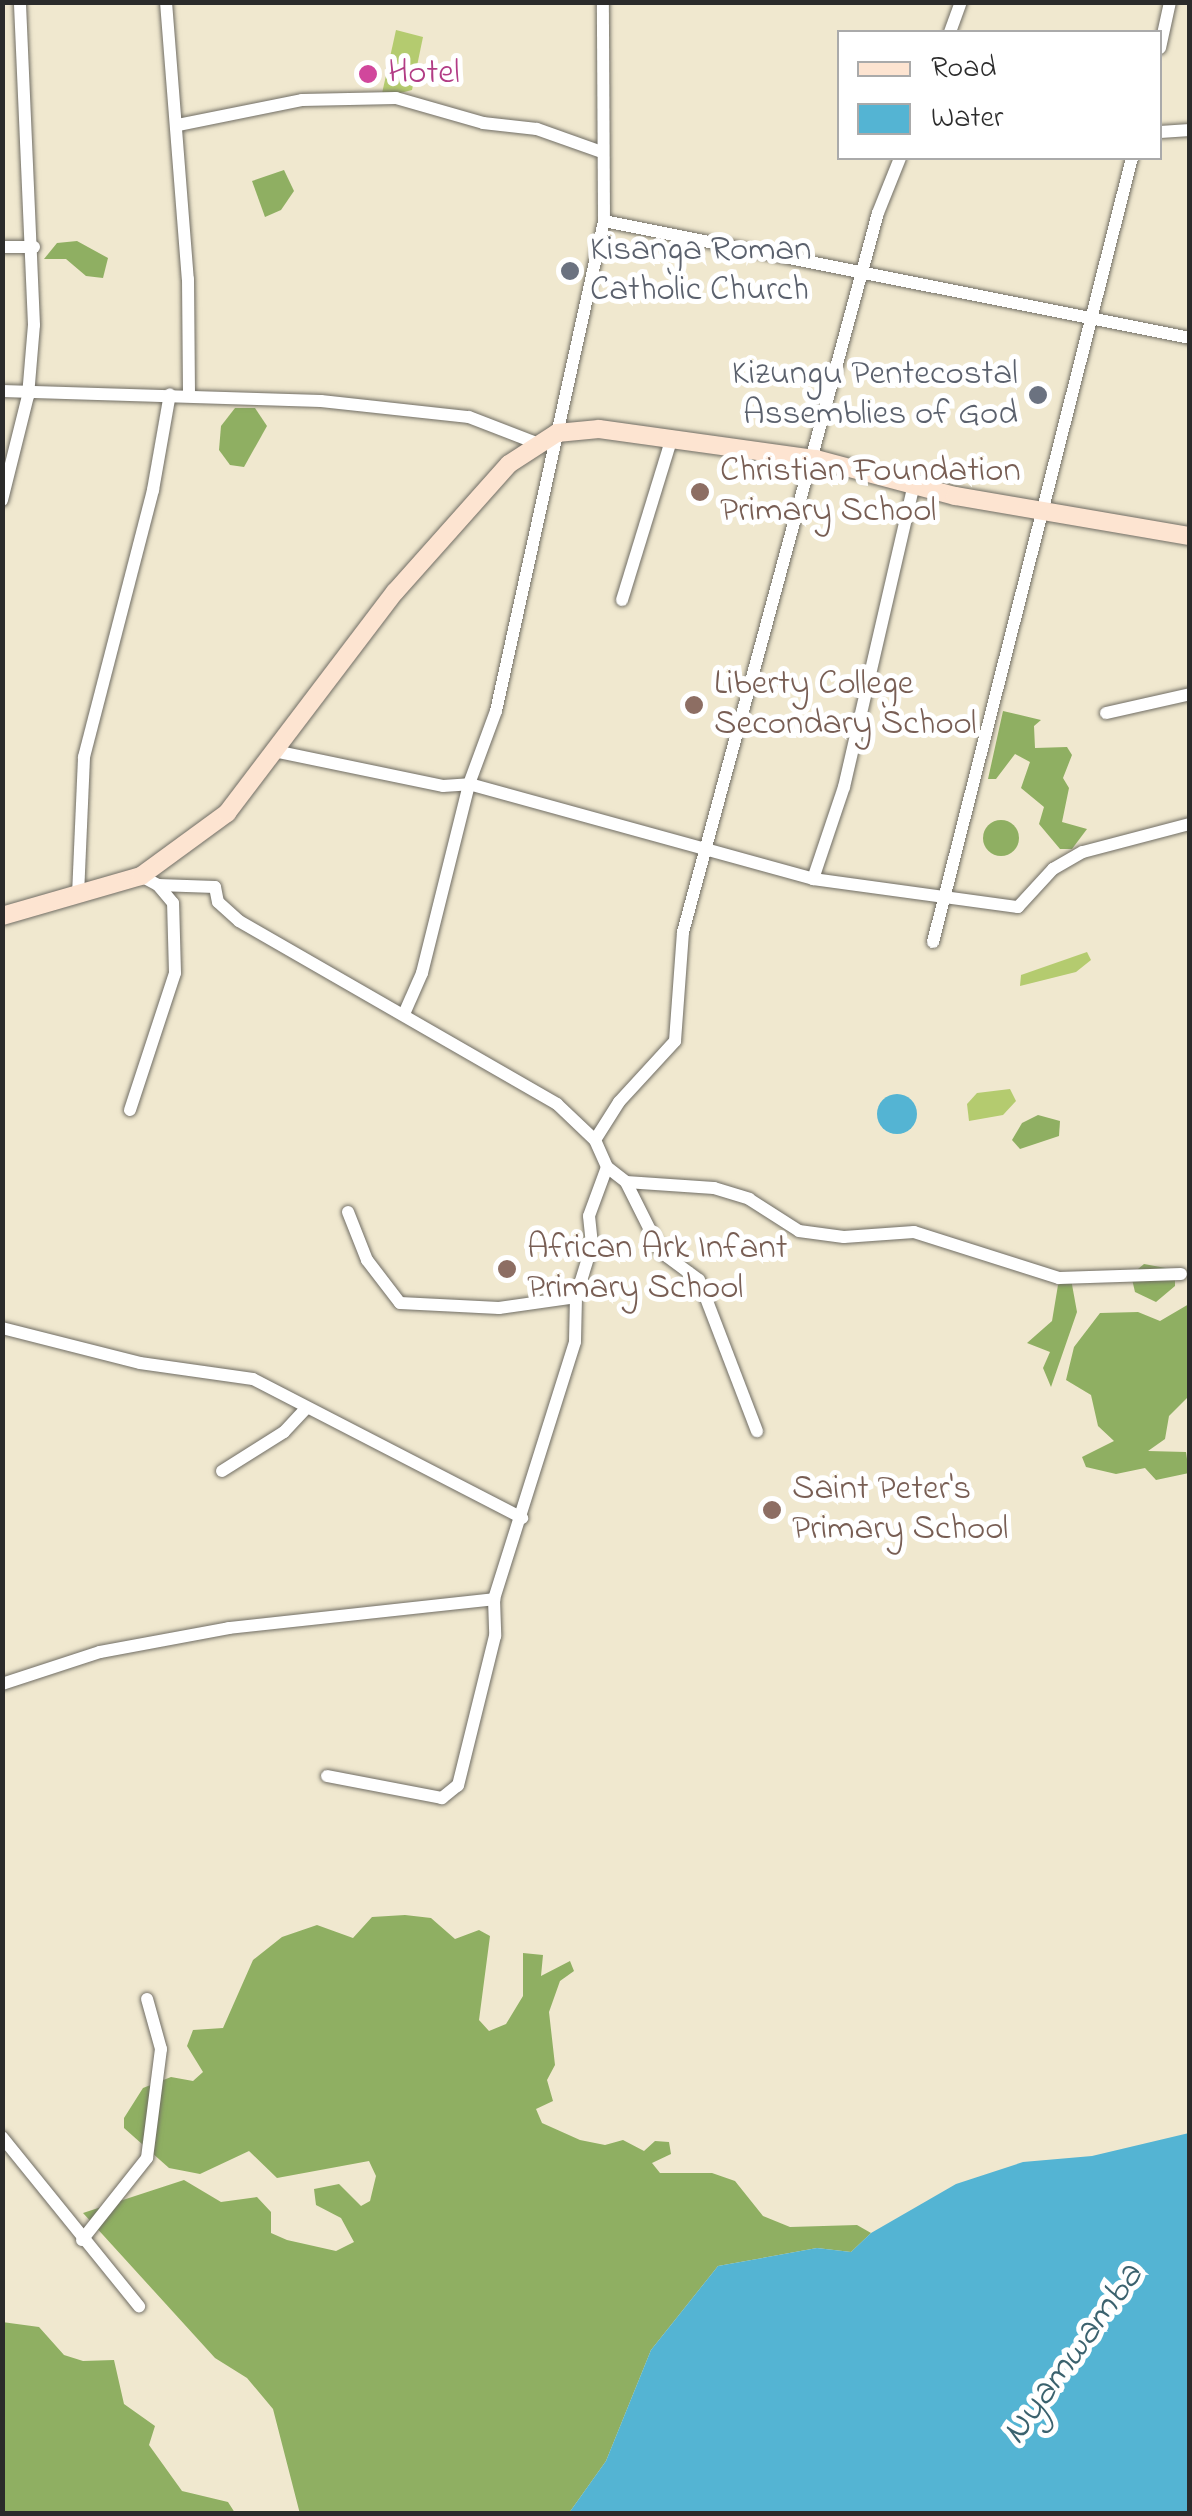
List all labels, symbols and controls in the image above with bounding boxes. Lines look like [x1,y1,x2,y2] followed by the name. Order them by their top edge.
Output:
[837,30,1162,160] legend
[931,47,996,91] text: Road
[388,53,460,95] place label: Hotel
[357,63,379,85] marker: Hotel
[931,97,1003,141] text: Water
[590,230,812,312] place label: Kisanga Roman Catholic Church
[559,260,581,282] marker: Kisanga Roman Catholic Church
[732,354,1018,436] place label: Kizungu Pentecostal Assemblies of God
[1027,384,1049,406] marker: Kizungu Pentecostal Assemblies of God
[720,451,1021,533] place label: Christian Foundation Primary School
[689,481,711,503] marker: Christian Foundation Primary School
[714,664,977,746] place label: Liberty College Secondary School
[683,694,705,716] marker: Liberty College Secondary School
[527,1228,787,1310] place label: African Ark Infant Primary School
[496,1258,518,1280] marker: African Ark Infant Primary School
[792,1469,1008,1551] place label: Saint Peter's Primary School
[761,1499,783,1521] marker: Saint Peter's Primary School
[993,2256,1155,2454] water label: Nyamwamba

